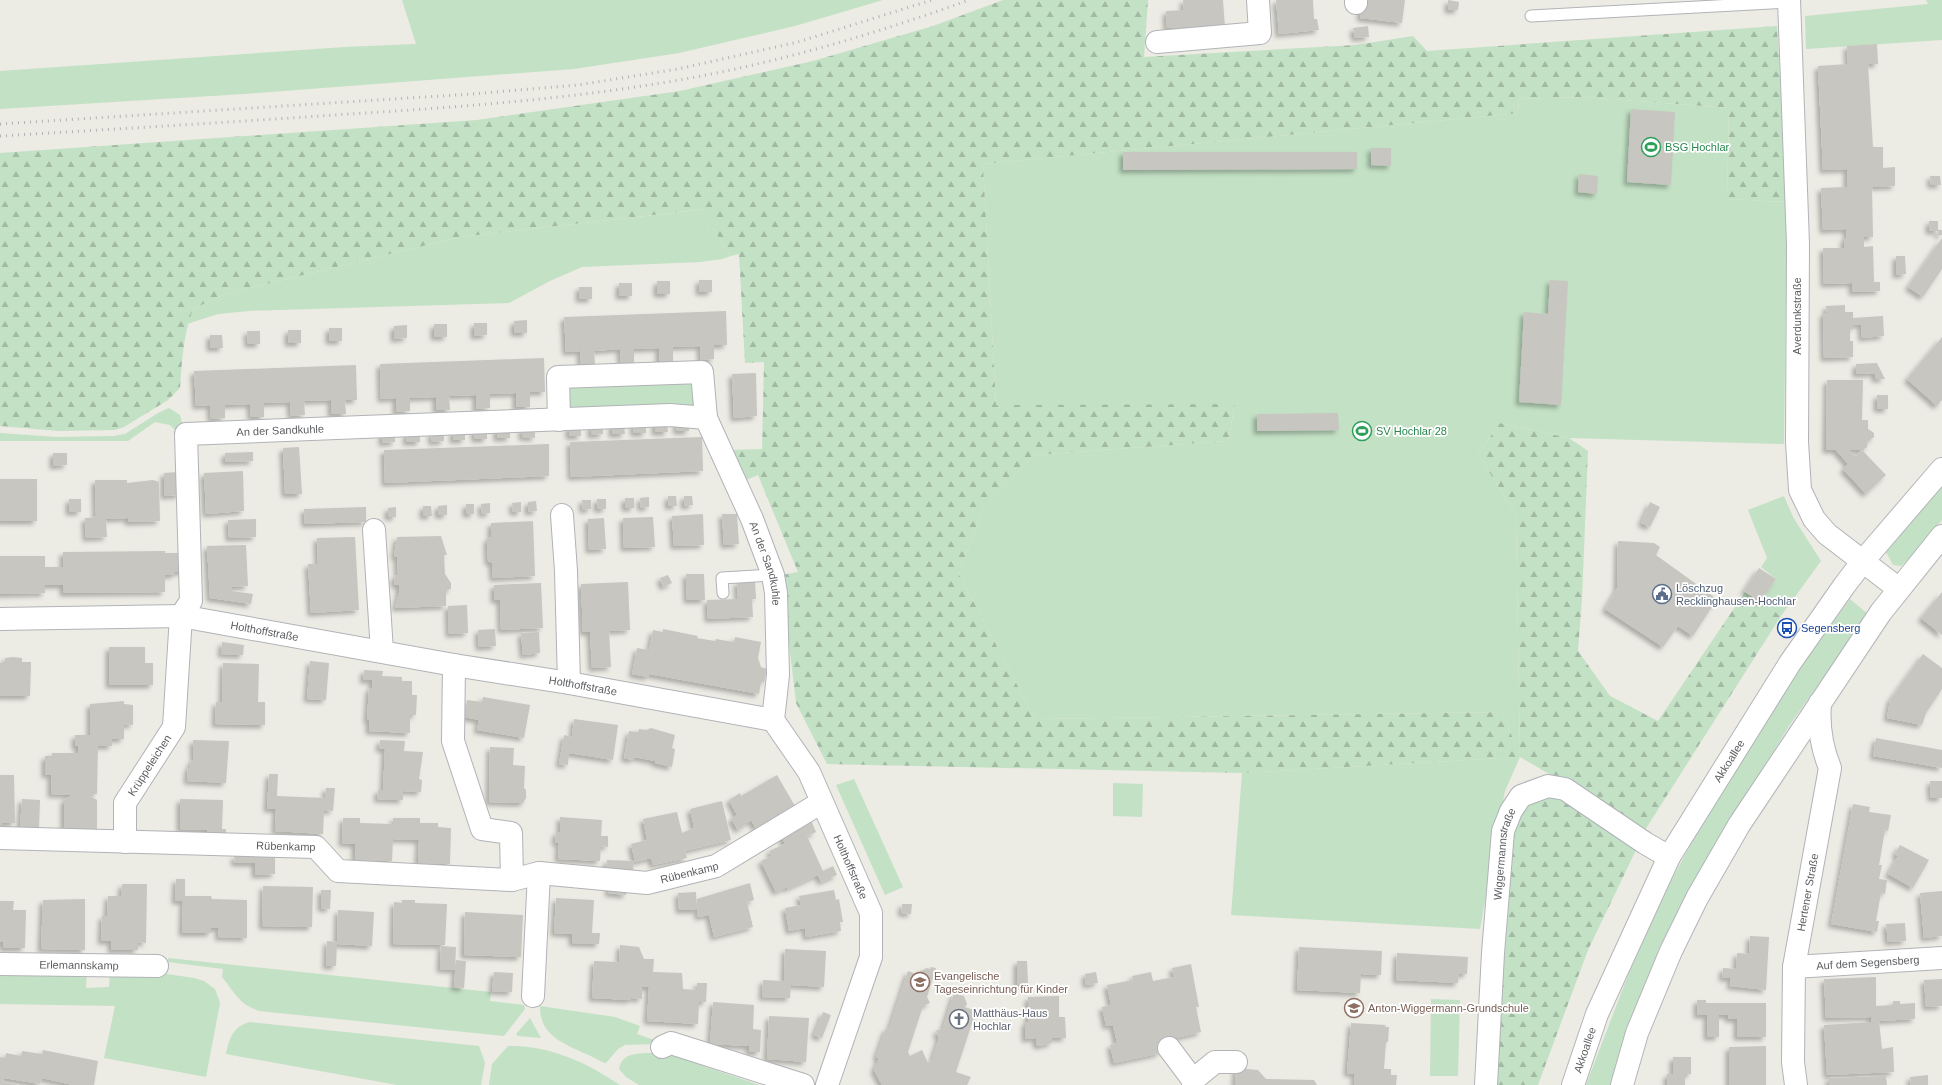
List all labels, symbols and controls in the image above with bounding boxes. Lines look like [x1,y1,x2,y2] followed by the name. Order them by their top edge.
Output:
[1640,136,1662,158] sports icon: BSG Hochlar
[1665,141,1730,153] place label: BSG Hochlar
[1791,277,1803,355] street label: Averdunkstraße
[1351,420,1373,442] sports icon: SV Hochlar 28
[236,423,324,438] street label: An der Sandkuhle
[1376,425,1447,437] place label: SV Hochlar 28
[747,520,782,606] street label: An der Sandkuhle
[1676,582,1796,607] place label: Löschzug Recklinghausen-Hochlar
[1651,583,1673,605] public building icon: Löschzug Recklinghausen-Hochlar
[1776,617,1798,639] bus stop icon: Segensberg
[230,619,300,643] street label: Holthoffstraße
[1801,622,1860,634] place label: Segensberg
[548,674,618,698] street label: Holthoffstraße
[125,732,174,798] street label: Krüppeleichen
[1711,737,1747,784] street label: Akkoallee
[1491,806,1518,901] street label: Wiggermannstraße
[831,833,870,901] street label: Holthoffstraße
[256,839,316,853] street label: Rübenkamp
[1795,852,1820,932] street label: Hertener Straße
[659,860,720,885] street label: Rübenkamp
[1816,953,1920,972] street label: Auf dem Segensberg
[39,959,119,972] street label: Erlemannskamp
[934,970,1068,995] place label: Evangelische Tageseinrichtung für Kinder
[909,971,931,993] school or university icon: Evangelische Tageseinrichtung für Kinder
[1343,997,1365,1019] school or university icon: Anton-Wiggermann-Grundschule
[1368,1002,1529,1014] place label: Anton-Wiggermann-Grundschule
[973,1007,1048,1032] place label: Matthäus-Haus Hochlar
[948,1008,970,1030] church icon: Matthäus-Haus Hochlar
[1572,1025,1598,1074] street label: Akkoallee

